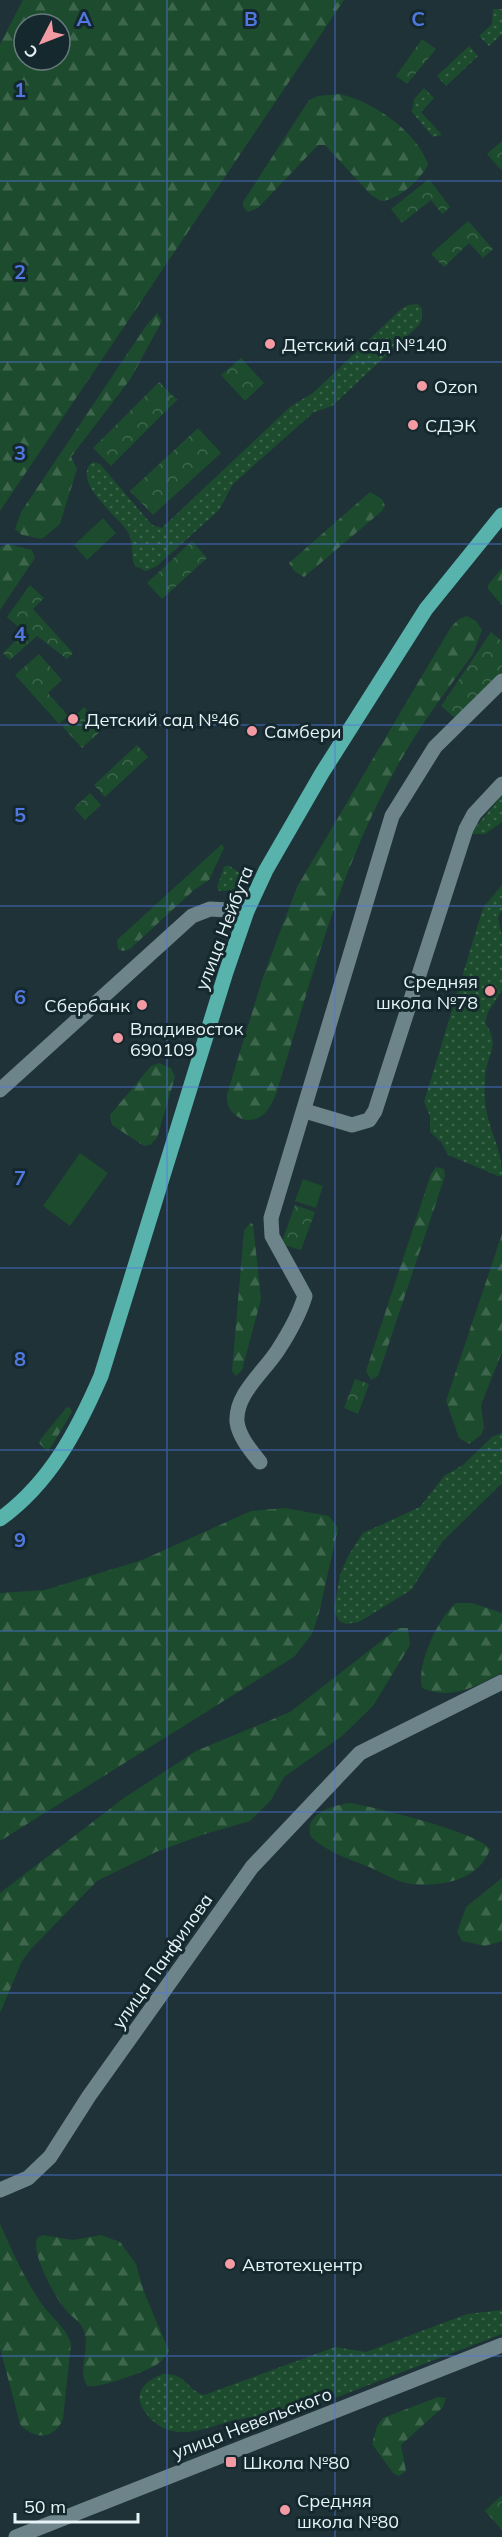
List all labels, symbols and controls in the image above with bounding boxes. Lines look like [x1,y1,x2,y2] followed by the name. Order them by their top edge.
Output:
[77,6,92,31] text: A
[244,6,258,31] text: B
[411,6,425,31] text: C
[12,12,72,72] north arrow
[20,41,42,63] text: С
[14,77,26,102] text: 1
[14,259,26,284] text: 2
[282,333,447,356] place label: Детский сад №140
[263,337,277,351] marker: Детский сад №140
[434,375,478,398] place label: Ozon
[415,379,429,393] marker: Ozon
[425,414,476,437] place label: СДЭК
[406,418,420,432] marker: СДЭК
[14,440,26,465] text: 3
[14,621,26,646] text: 4
[85,708,239,731] place label: Детский сад №46
[66,712,80,726] marker: Детский сад №46
[264,720,341,743] place label: Самбери
[245,724,259,738] marker: Самбери
[14,802,26,827] text: 5
[190,863,258,993] street label: улица Нейбута
[376,970,478,1014] place label: Средняя школа №78
[14,984,26,1009] text: 6
[483,984,497,998] marker: Средняя школа №78
[44,994,130,1017] place label: Сбербанк
[135,998,149,1012] marker: Сбербанк
[130,1017,244,1061] place label: Владивосток 690109
[111,1031,125,1045] marker: Владивосток 690109
[14,1165,26,1190] text: 7
[14,1346,26,1371] text: 8
[14,1527,26,1552] text: 9
[107,1889,217,2033] street label: улица Панфилова
[242,2253,363,2276] place label: Автотехцентр
[223,2257,237,2271] marker: Автотехцентр
[169,2382,335,2464] street label: улица Невельского
[243,2451,350,2474] place label: Школа №80
[224,2455,238,2469] marker: Школа №80
[15,2486,138,2524] scale bar
[297,2489,399,2533] place label: Средняя школа №80
[24,2495,66,2518] text: 50 m
[278,2503,292,2517] marker: Средняя школа №80

